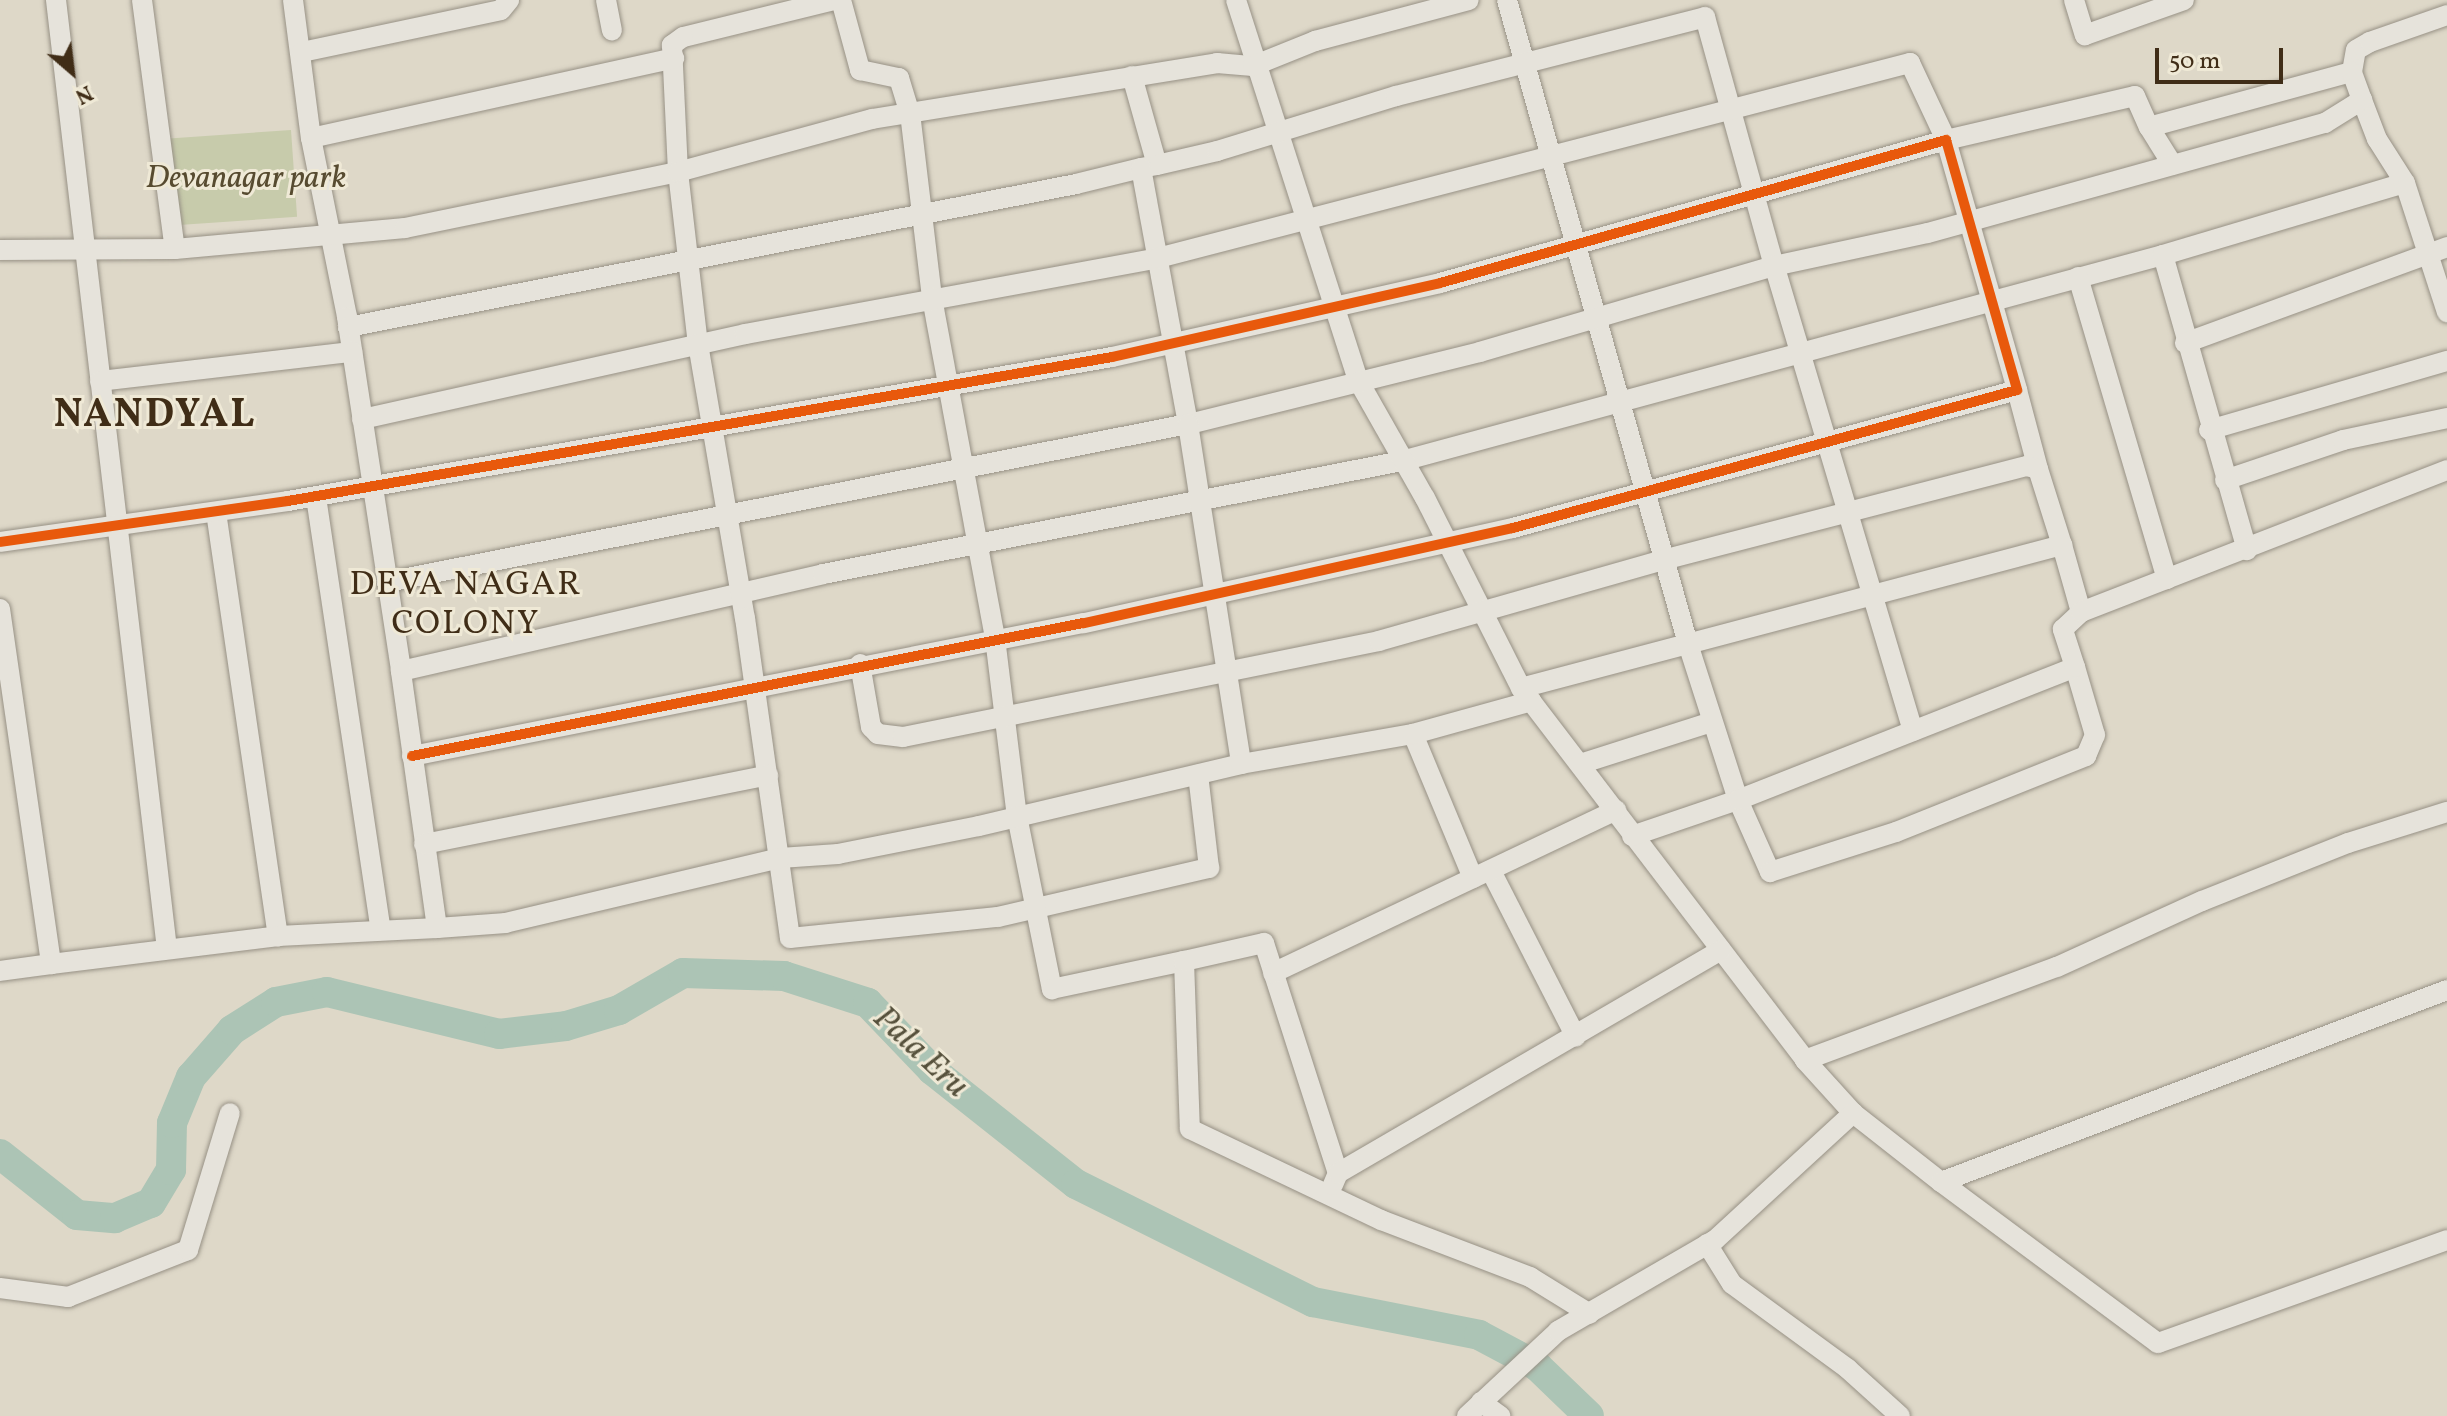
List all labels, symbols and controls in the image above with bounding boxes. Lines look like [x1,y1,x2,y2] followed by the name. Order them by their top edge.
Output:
[32,32,112,112] north arrow
[2159,32,2287,82] scale bar
[2169,45,2221,79] text: 50 m
[69,76,98,111] text: N
[146,160,346,198] park label: Devanagar park
[54,392,256,440] district label: NANDYAL
[350,565,582,644] district label: DEVA NAGAR COLONY
[864,999,976,1107] water label: Pala Eru

